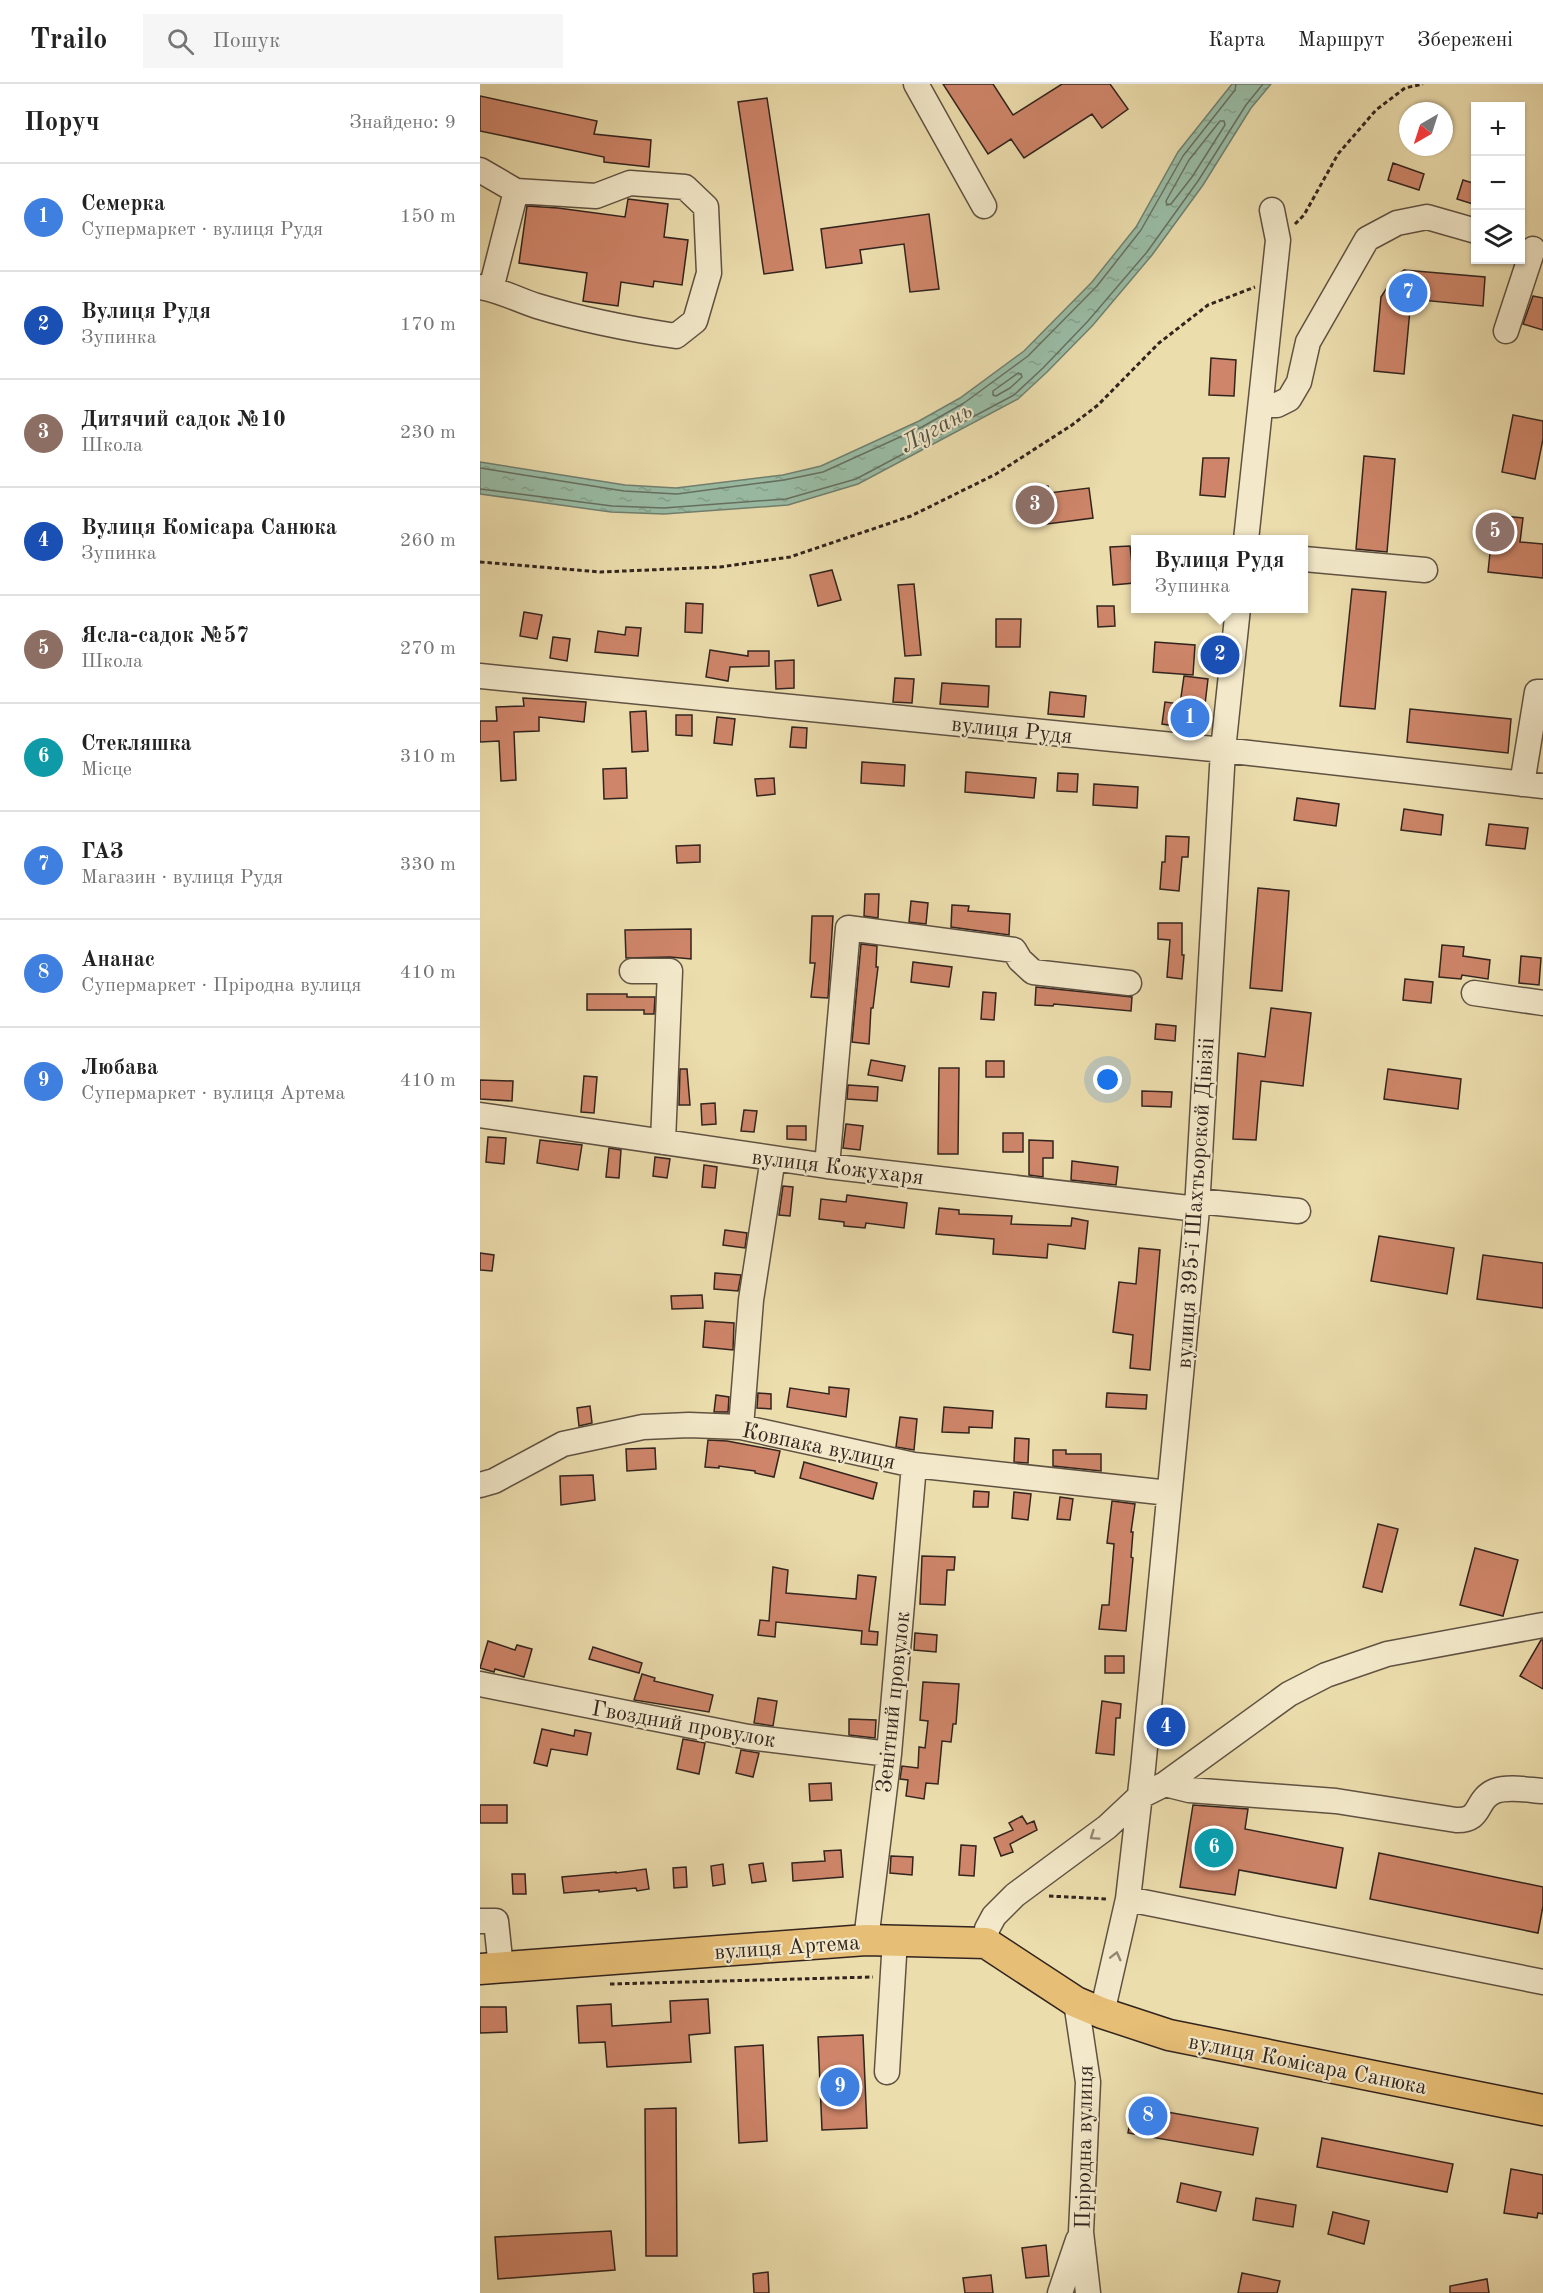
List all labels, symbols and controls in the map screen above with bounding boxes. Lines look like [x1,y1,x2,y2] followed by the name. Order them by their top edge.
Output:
[143,14,563,68] search box
[164,25,197,58] icon: search
[30,27,107,55] text: Trailo
[212,30,280,52] text: Пошук
[1208,30,1265,51] text: Карта
[1298,30,1384,51] text: Маршрут
[1417,30,1513,51] text: Збережені
[1399,102,1453,156] north arrow
[1471,102,1525,264] map controls
[1471,102,1525,156] button: +
[24,110,100,136] text: Поруч
[349,113,456,133] text: Знайдено: 9
[1471,156,1525,210] button: −
[81,193,165,215] text: Семерка
[38,207,49,227] text: 1
[400,207,456,227] text: 150 m
[1471,210,1525,264] button: layers
[81,220,323,240] text: Супермаркет · вулиця Рудя
[1388,270,1428,316] pin: 7
[81,301,211,323] text: Вулиця Рудя
[38,315,49,335] text: 2
[400,315,456,335] text: 170 m
[81,328,157,348] text: Зупинка
[897,399,977,458] water label: Лугань
[81,409,286,431] text: Дитячий садок №10
[38,423,49,443] text: 3
[400,423,456,443] text: 230 m
[81,436,143,456] text: Школа
[1016,482,1054,528] pin: 3
[1476,510,1514,554] pin: 5
[81,517,337,539] text: Вулиця Комісара Санюка
[38,531,49,551] text: 4
[400,531,456,551] text: 260 m
[1131,535,1308,613] popup
[81,544,157,564] text: Зупинка
[1155,550,1284,572] text: Вулиця Рудя
[1155,577,1230,597] text: Зупинка
[81,625,249,647] text: Ясла-садок №57
[1200,632,1240,678] pin: 2
[38,639,49,659] text: 5
[400,639,456,659] text: 270 m
[81,652,143,672] text: Школа
[1170,696,1210,740] pin: 1
[950,714,1073,748] street label: вулиця Рудя
[81,733,192,755] text: Стекляшка
[38,747,49,767] text: 6
[400,747,456,767] text: 310 m
[81,760,132,780] text: Місце
[81,841,124,863] text: ГАЗ
[38,855,49,875] text: 7
[400,855,456,875] text: 330 m
[81,868,283,888] text: Магазин · вулиця Рудя
[81,949,155,971] text: Ананас
[38,963,49,983] text: 8
[400,963,456,983] text: 410 m
[81,976,362,996] text: Супермаркет · Пріродна вулиця
[1173,1037,1219,1369] street label: вулиця 395-ї Шахтьорской Дівізіі
[81,1057,158,1079] text: Любава
[1093,1065,1122,1094] your location
[38,1071,49,1091] text: 9
[400,1071,456,1091] text: 410 m
[81,1084,345,1104] text: Супермаркет · вулиця Артема
[751,1147,925,1189] street label: вулиця Кожухаря
[740,1420,897,1474] street label: Ковпака вулиця
[874,1610,914,1794] street label: Зенітний провулок
[590,1698,777,1752] street label: Гвоздний провулок
[1146,1704,1186,1750] pin: 4
[1194,1826,1234,1870] pin: 6
[1090,1829,1101,1840] one-way arrow
[714,1932,861,1964] street label: вулиця Артема
[1108,1951,1121,1961] one-way arrow
[1187,2031,1429,2099] street label: вулиця Комісара Санюка
[820,2064,860,2110] pin: 9
[1073,2065,1097,2229] street label: Пріродна вулиця
[1128,2094,1168,2138] pin: 8

